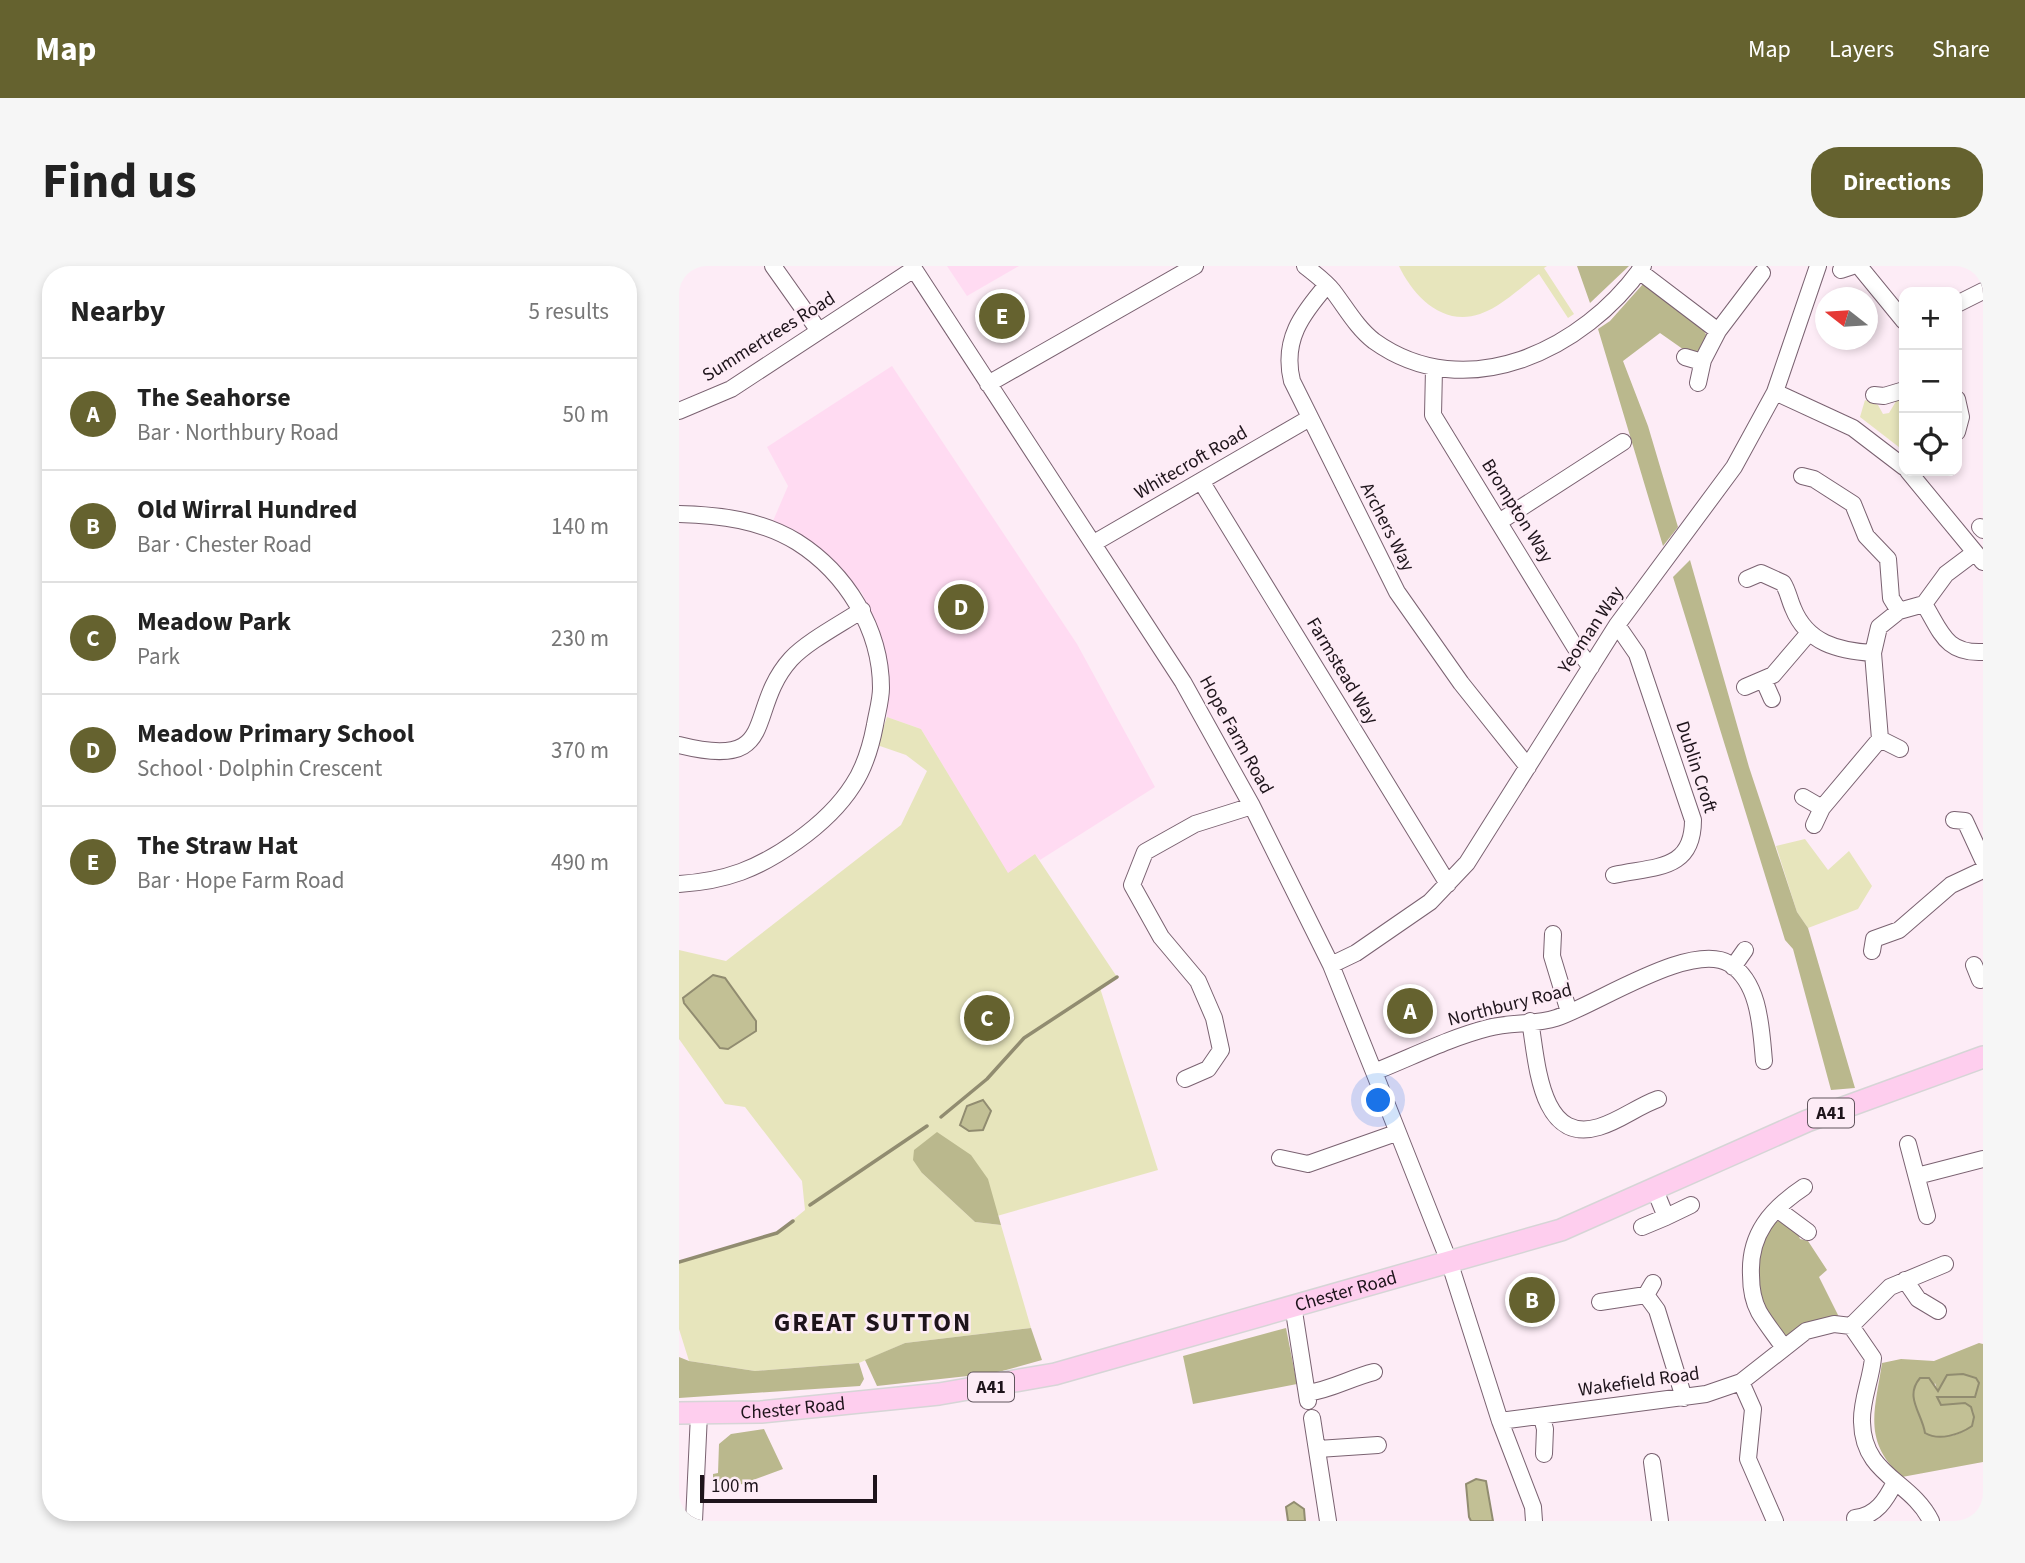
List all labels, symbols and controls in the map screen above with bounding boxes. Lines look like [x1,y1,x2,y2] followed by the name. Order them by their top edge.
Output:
[35,26,96,73] text: Map
[1748,32,1791,67] text: Map
[1829,32,1894,67] text: Layers
[1932,32,1990,67] text: Share
[42,147,197,217] text: Find us
[1811,147,1983,218] button: Directions
[697,285,841,389] street label: Summertrees Road
[1815,287,1878,350] north arrow
[1899,287,1962,476] map controls
[1899,287,1962,350] button: +
[70,290,165,333] text: Nearby
[979,290,1025,342] pin: E
[529,295,609,328] text: 5 results
[1899,350,1962,413] button: −
[137,379,291,416] text: The Seahorse
[86,398,100,431] text: A
[562,398,609,431] text: 50 m
[1899,413,1962,476] button: locate
[137,416,339,449] text: Bar · Northbury Road
[1129,420,1253,506] street label: Whitecroft Road
[1474,454,1560,568] street label: Brompton Way
[1353,478,1421,576] street label: Archers Way
[137,491,357,528] text: Old Wirral Hundred
[86,510,100,543] text: B
[551,510,609,543] text: 140 m
[137,528,312,561] text: Bar · Chester Road
[938,581,984,633] pin: D
[1551,581,1630,680] street label: Yeoman Way
[137,603,291,640] text: Meadow Park
[1299,612,1385,730] street label: Farmstead Way
[86,622,100,655] text: C
[551,622,609,655] text: 230 m
[137,640,180,673] text: Park
[1192,671,1280,799] street label: Hope Farm Road
[137,715,414,752] text: Meadow Primary School
[1668,718,1724,817] street label: Dublin Croft
[86,734,100,767] text: D
[551,734,609,767] text: 370 m
[137,752,382,785] text: School · Dolphin Crescent
[137,827,298,864] text: The Straw Hat
[87,846,99,879] text: E
[551,846,609,879] text: 490 m
[137,864,344,897] text: Bar · Hope Farm Road
[1445,977,1575,1033] street label: Northbury Road
[1387,985,1433,1037] pin: A
[964,992,1010,1044] pin: C
[1361,1083,1395,1117] your location
[1808,1098,1854,1128] road number: A41
[1292,1264,1400,1319] street label: Chester Road
[1509,1274,1555,1326] pin: B
[774,1304,972,1341] district label: GREAT SUTTON
[1577,1360,1701,1404] street label: Wakefield Road
[968,1372,1014,1402] road number: A41
[740,1390,846,1426] street label: Chester Road
[700,1472,877,1504] scale bar
[711,1473,759,1500] text: 100 m

